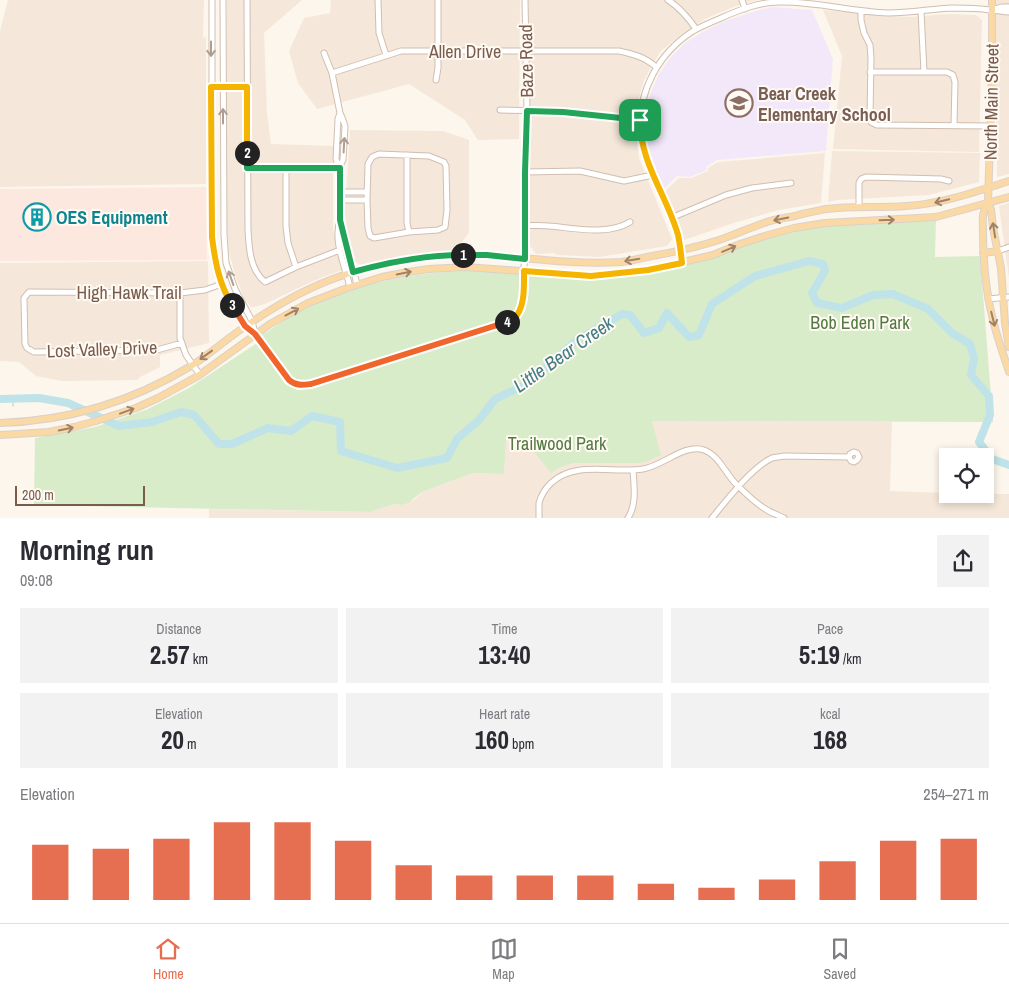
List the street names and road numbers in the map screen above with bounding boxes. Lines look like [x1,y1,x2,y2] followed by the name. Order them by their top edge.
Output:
[513,24,539,98] street label: Baze Road
[428,39,501,64] street label: Allen Drive
[977,44,1005,160] street label: North Main Street
[76,280,182,305] street label: High Hawk Trail
[46,335,158,363] street label: Lost Valley Drive

